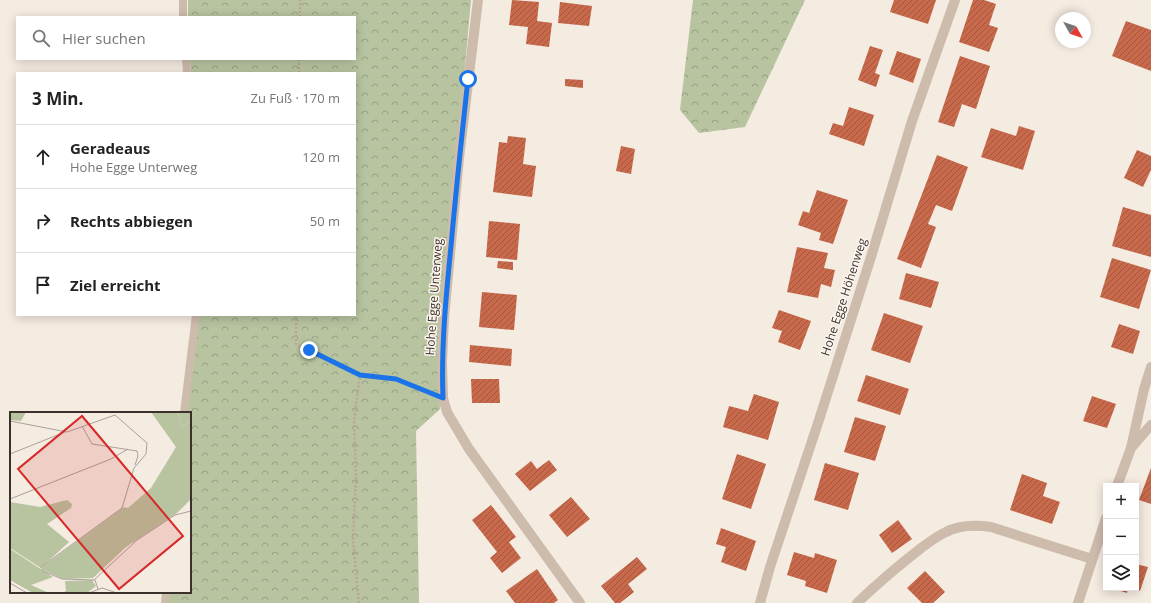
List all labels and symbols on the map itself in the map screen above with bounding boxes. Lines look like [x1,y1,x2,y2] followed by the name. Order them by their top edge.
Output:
[1055,12,1091,48] north arrow
[459,70,477,88] route start
[816,235,871,358] street label: Hohe Egge Höhenweg
[421,237,446,356] street label: Hohe Egge Unterweg
[300,341,318,359] route end
[10,412,191,593] inset map

